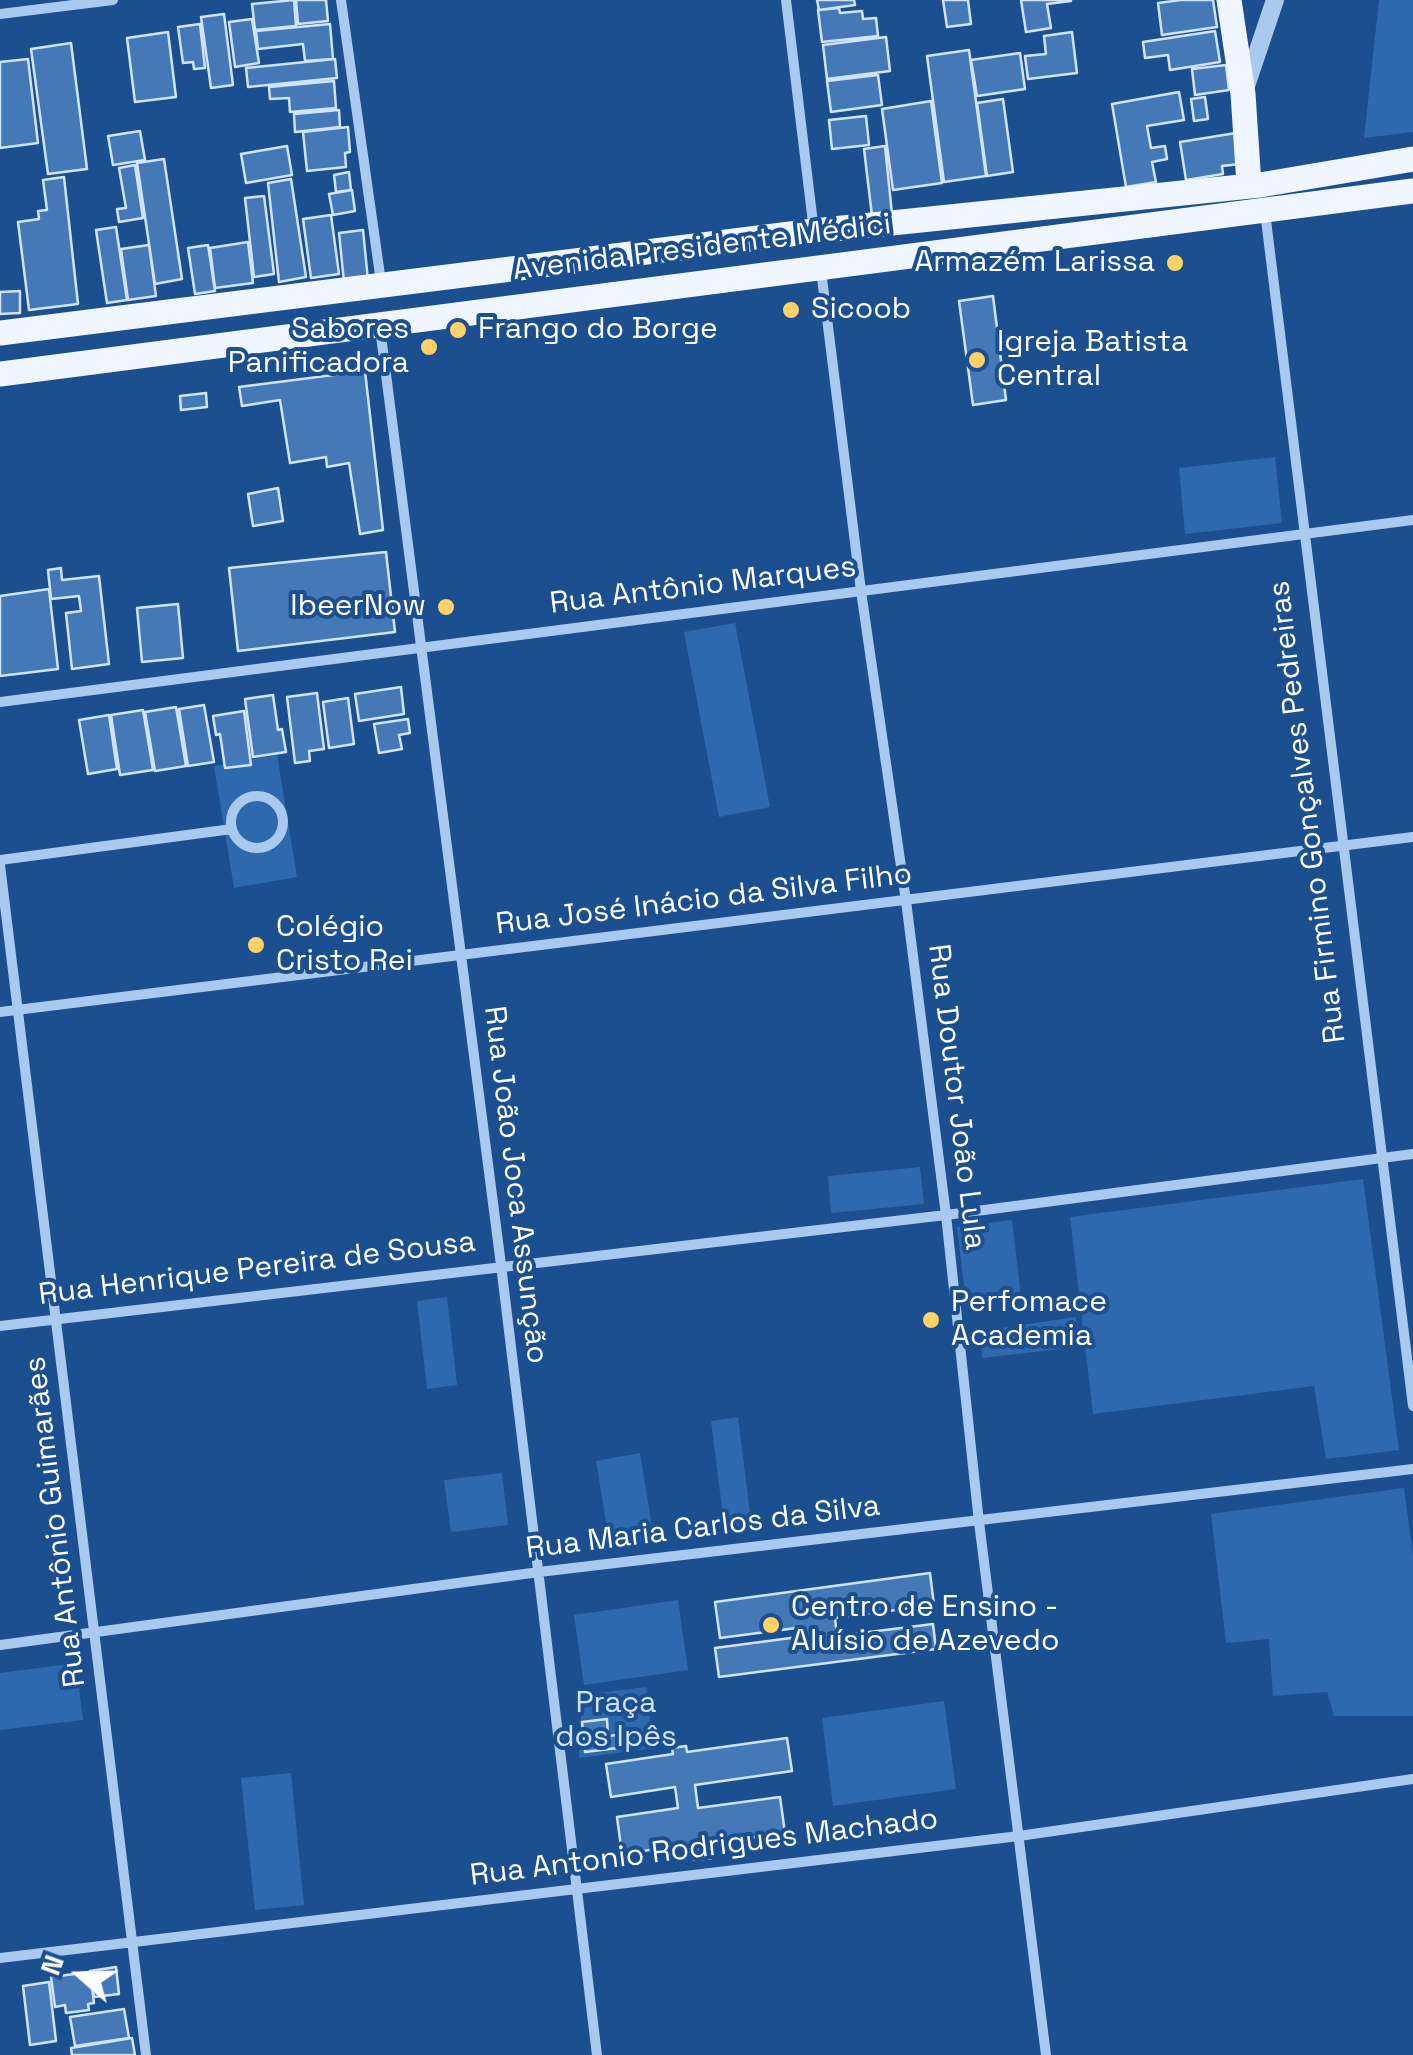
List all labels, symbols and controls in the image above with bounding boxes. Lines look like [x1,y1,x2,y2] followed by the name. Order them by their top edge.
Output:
[511,207,893,289] street label: Avenida Presidente Médici
[914,245,1155,281] place label: Armazém Larissa
[1164,252,1186,274] marker: Armazém Larissa
[811,292,911,328] place label: Sicoob
[780,299,802,321] marker: Sicoob
[228,312,409,382] place label: Sabores Panificadora
[478,312,718,348] place label: Frango do Borge
[447,319,469,341] marker: Frango do Borge
[997,325,1188,396] place label: Igreja Batista Central
[418,336,440,358] marker: Sabores Panificadora
[966,349,988,371] marker: Igreja Batista Central
[548,549,858,623] street label: Rua Antônio Marques
[1262,579,1354,1045] street label: Rua Firmino Gonçalves Pedreiras
[290,589,426,625] place label: IbeerNow
[435,596,457,618] marker: IbeerNow
[494,857,914,943] street label: Rua José Inácio da Silva Filho
[276,910,413,980] place label: Colégio Cristo Rei
[245,934,267,956] marker: Colégio Cristo Rei
[919,942,993,1252] street label: Rua Doutor João Lula
[475,1004,555,1366] street label: Rua João Joca Assunção
[37,1224,477,1314] street label: Rua Henrique Pereira de Sousa
[951,1285,1107,1356] place label: Perfomace Academia
[920,1309,942,1331] marker: Perfomace Academia
[18,1355,94,1689] street label: Rua Antônio Guimarães
[524,1488,882,1568] street label: Rua Maria Carlos da Silva
[791,1590,1059,1660] place label: Centro de Ensino - Aluísio de Azevedo
[760,1614,782,1636] marker: Centro de Ensino - Aluísio de Azevedo
[555,1686,677,1756] park label: Praça dos Ipês
[468,1801,940,1895] street label: Rua Antonio Rodrigues Machado
[30,1925,130,2025] north arrow
[32,1950,72,1980] text: N

